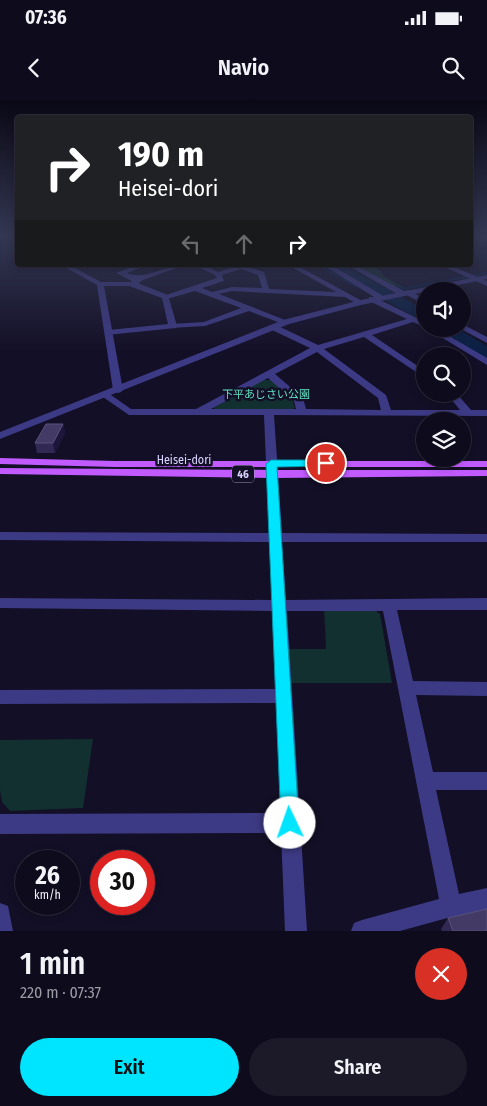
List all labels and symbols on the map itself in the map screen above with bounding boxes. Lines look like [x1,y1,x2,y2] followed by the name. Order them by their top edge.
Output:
[222,388,310,401] park label: 下平あじさい公園
[305,442,347,484] pin
[157,453,211,467] street label: Heisei-dori
[232,466,254,482] road number: 46
[263,796,315,848] position arrow
[90,850,155,915] speed limit sign: 30

